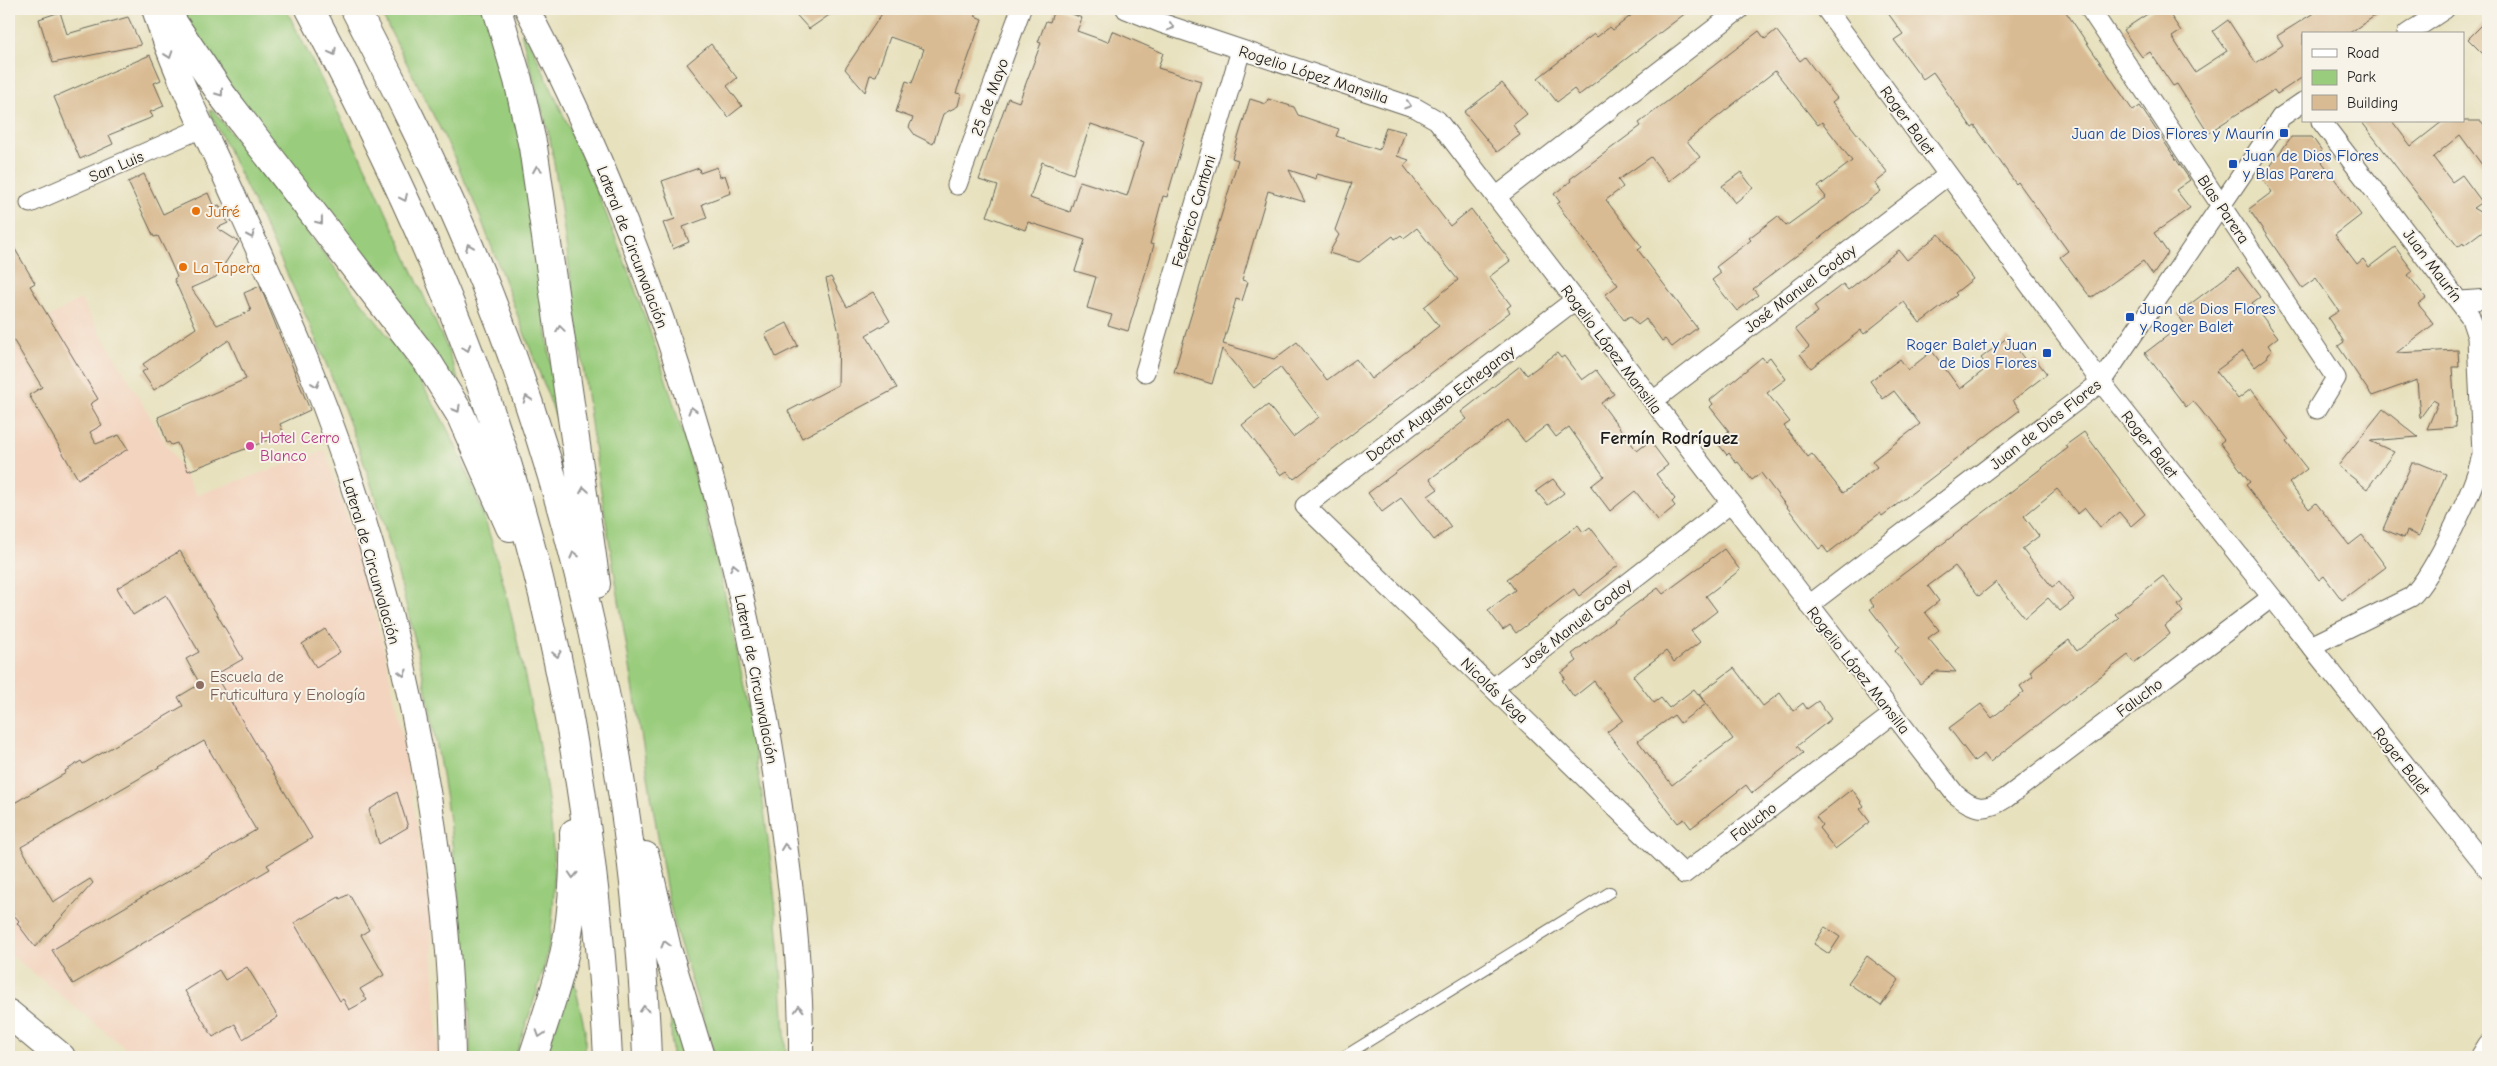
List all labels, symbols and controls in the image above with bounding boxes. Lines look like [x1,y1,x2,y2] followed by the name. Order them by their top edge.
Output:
[1166,21,1175,31] one-way arrow
[2302,32,2464,122] legend
[1237,42,1391,108] street label: Rogelio López Mansilla
[2347,44,2379,62] text: Road
[327,47,337,56] one-way arrow
[163,50,173,59] one-way arrow
[968,56,1012,139] street label: 25 de Mayo
[2347,68,2376,86] text: Park
[1876,83,1938,159] street label: Roger Balet
[214,87,223,97] one-way arrow
[2347,94,2398,112] text: Building
[1404,99,1412,109] one-way arrow
[2072,125,2274,143] place label: Juan de Dios Flores y Maurín
[2278,127,2290,139] marker: Juan de Dios Flores y Maurín
[86,147,147,186] street label: San Luis
[2242,147,2379,183] place label: Juan de Dios Flores y Blas Parera
[1168,153,1220,270] street label: Federico Cantoni
[2227,158,2239,170] marker: Juan de Dios Flores y Blas Parera
[532,164,542,173] one-way arrow
[593,164,671,331] street label: Lateral de Circunvalación
[2194,172,2253,247] street label: Blas Parera
[398,193,409,202] one-way arrow
[206,203,240,221] place label: Jufré
[190,205,202,217] marker: Jufré
[314,215,323,225] one-way arrow
[2399,226,2465,306] street label: Juan Maurín
[245,230,256,239] one-way arrow
[1741,240,1861,337] street label: José Manuel Godoy
[465,244,475,252] one-way arrow
[193,259,260,277] place label: La Tapera
[177,261,189,273] marker: La Tapera
[1557,282,1665,417] street label: Rogelio López Mansilla
[2139,300,2276,336] place label: Juan de Dios Flores y Roger Balet
[2124,311,2136,323] marker: Juan de Dios Flores y Roger Balet
[555,325,566,333] one-way arrow
[1906,336,2037,372] place label: Roger Balet y Juan de Dios Flores
[1363,342,1519,466] street label: Doctor Augusto Echegaray
[461,343,471,352] one-way arrow
[2041,347,2053,359] marker: Roger Balet y Juan de Dios Flores
[1987,376,2105,474] street label: Juan de Dios Flores
[310,379,320,388] one-way arrow
[522,396,532,404] one-way arrow
[451,403,461,412] one-way arrow
[687,406,697,414] one-way arrow
[2117,407,2181,482] street label: Roger Balet
[1600,428,1738,449] district label: Fermín Rodríguez
[260,429,340,465] place label: Hotel Cerro Blanco
[244,440,256,452] marker: Hotel Cerro Blanco
[339,476,403,647] street label: Lateral de Circunvalación
[579,486,589,494] one-way arrow
[569,550,580,559] one-way arrow
[729,562,740,571] one-way arrow
[1518,575,1636,672] street label: José Manuel Godoy
[731,593,781,765] street label: Lateral de Circunvalación
[1803,603,1913,738] street label: Rogelio López Mansilla
[551,650,561,659] one-way arrow
[1457,654,1532,727] street label: Nicolás Vega
[210,668,366,704] place label: Escuela de Fruticultura y Enología
[397,669,408,678] one-way arrow
[2113,675,2166,721] street label: Falucho
[194,679,206,691] marker: Escuela de Fruticultura y Enología
[2369,724,2433,799] street label: Roger Balet
[1727,799,1780,845] street label: Falucho
[780,842,791,850] one-way arrow
[567,872,578,880] one-way arrow
[661,940,671,948] one-way arrow
[639,1004,650,1012] one-way arrow
[794,1004,805,1012] one-way arrow
[536,1029,546,1037] one-way arrow

